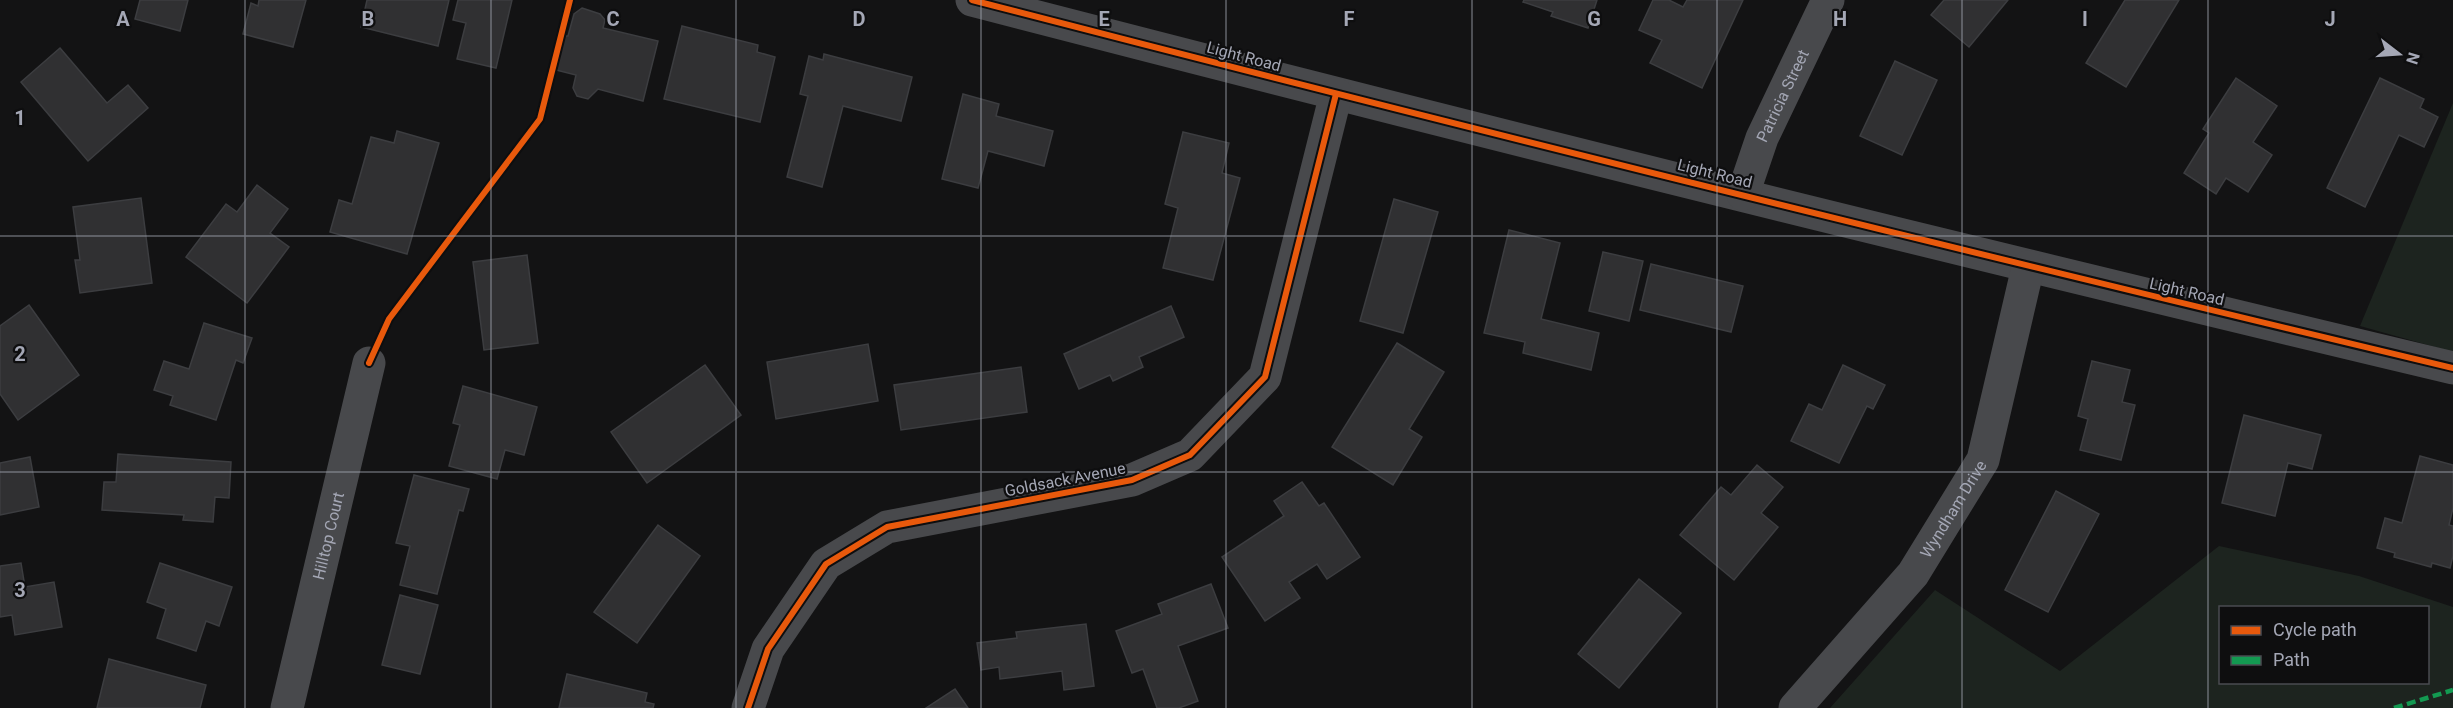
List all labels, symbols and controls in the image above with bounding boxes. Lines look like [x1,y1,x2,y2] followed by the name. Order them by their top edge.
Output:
[116,7,130,31] text: A
[362,7,374,31] text: B
[606,7,620,31] text: C
[853,7,866,31] text: D
[1098,7,1110,31] text: E
[1344,7,1355,31] text: F
[1587,7,1601,31] text: G
[1833,7,1847,31] text: H
[2082,7,2088,31] text: I
[2324,7,2336,31] text: J
[2369,24,2429,84] north arrow
[1205,37,1283,76] street label: Light Road
[1752,47,1813,145] street label: Patricia Street
[2402,50,2424,66] text: N
[14,106,26,130] text: 1
[1676,155,1754,192] street label: Light Road
[2148,274,2226,309] street label: Light Road
[14,342,26,366] text: 2
[1916,457,1991,561] street label: Wyndham Drive
[1003,458,1127,501] street label: Goldsack Avenue
[309,490,348,582] street label: Hilltop Court
[14,578,26,602] text: 3
[2219,606,2429,684] legend
[2273,619,2357,640] text: Cycle path
[2273,649,2310,670] text: Path

